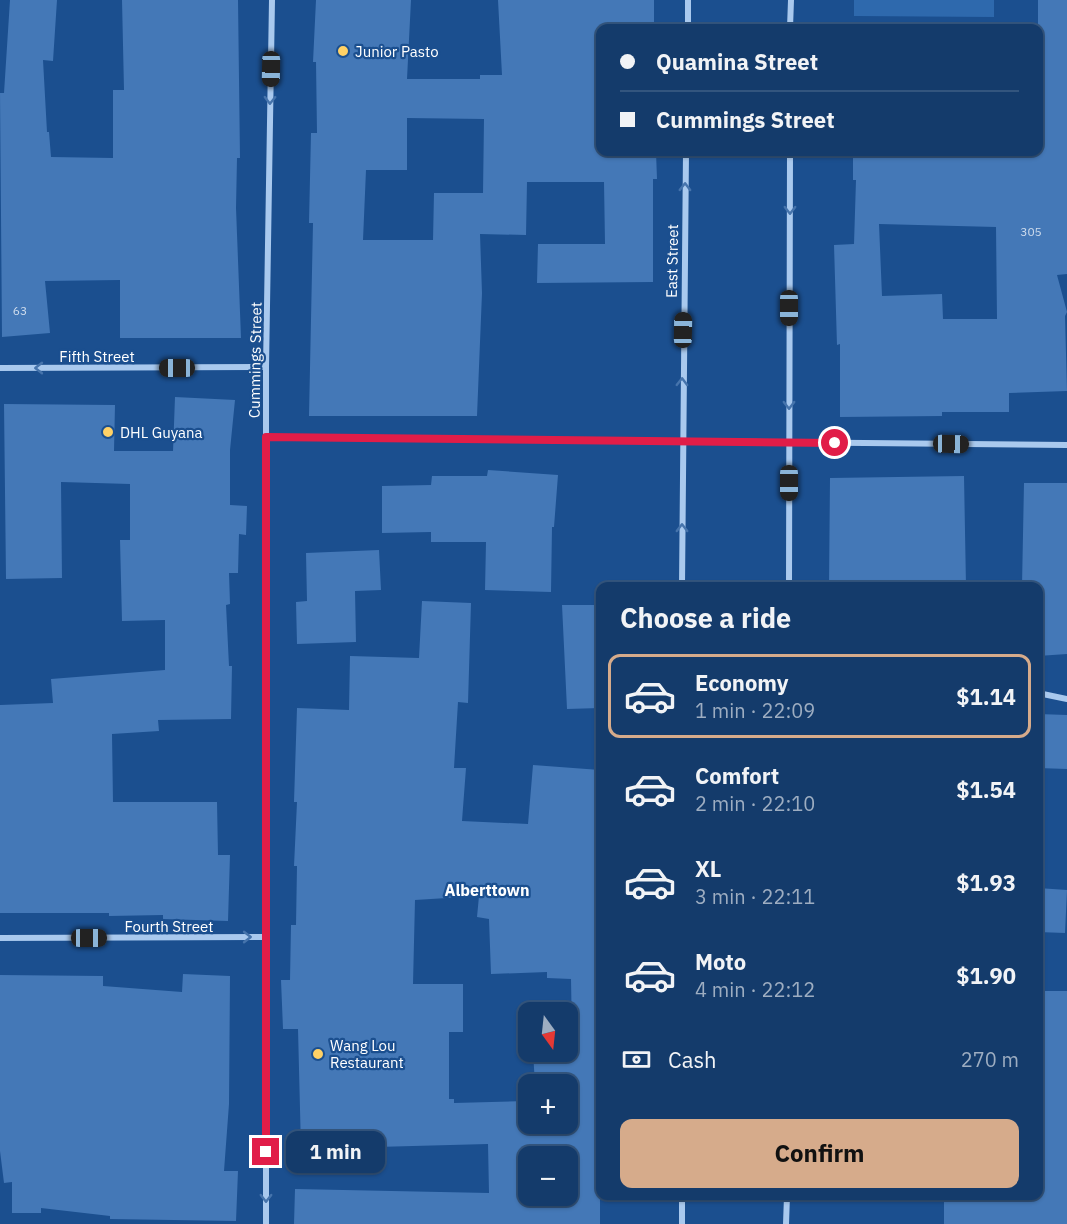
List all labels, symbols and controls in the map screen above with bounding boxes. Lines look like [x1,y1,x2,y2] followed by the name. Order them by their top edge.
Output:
[355,42,439,61] place label: Junior Pasto
[336,44,350,58] marker: Junior Pasto
[656,47,818,76] text: Quamina Street
[262,51,280,87] car
[264,96,277,105] one-way arrow
[656,105,835,134] text: Cummings Street
[679,183,692,192] one-way arrow
[784,205,796,214] one-way arrow
[662,224,682,298] street label: East Street
[1020,224,1042,239] house number: 305
[780,290,798,326] car
[244,302,266,418] street label: Cummings Street
[13,303,27,318] house number: 63
[674,312,692,348] car
[59,347,135,366] street label: Fifth Street
[159,359,195,377] car
[35,362,44,374] one-way arrow
[676,378,689,387] one-way arrow
[783,400,795,409] one-way arrow
[120,423,203,442] place label: DHL Guyana
[101,425,115,439] marker: DHL Guyana
[821,429,848,456] route start
[933,435,969,453] car
[780,465,798,501] car
[676,524,688,533] one-way arrow
[620,600,791,635] text: Choose a ride
[695,668,789,697] text: Economy
[623,669,677,723] icon: car
[956,682,1016,711] text: $1.14
[695,697,815,724] text: 1 min · 22:09
[695,761,779,790] text: Comfort
[623,762,677,816] icon: car
[956,775,1016,804] text: $1.54
[695,790,815,817] text: 2 min · 22:10
[695,854,721,883] text: XL
[623,855,677,909] icon: car
[956,868,1016,897] text: $1.93
[444,880,530,900] district label: Alberttown
[695,883,815,910] text: 3 min · 22:11
[125,917,213,936] street label: Fourth Street
[71,929,107,947] car
[243,931,252,943] one-way arrow
[695,947,746,976] text: Moto
[623,948,677,1002] icon: car
[956,961,1016,990] text: $1.90
[695,976,815,1003] text: 4 min · 22:12
[518,1002,578,1062] north arrow
[518,1002,578,1206] map controls
[330,1036,404,1072] place label: Wang Lou Restaurant
[620,1043,653,1076] icon: cash
[668,1045,717,1074] text: Cash
[961,1046,1019,1073] text: 270 m
[311,1047,325,1061] marker: Wang Lou Restaurant
[518,1074,578,1134] button: +
[620,1119,1019,1188] button: Confirm
[287,1131,386,1173] callout: 1 min
[252,1138,279,1165] route end
[309,1138,362,1165] text: 1 min
[518,1146,578,1206] button: −
[260,1194,272,1203] one-way arrow

